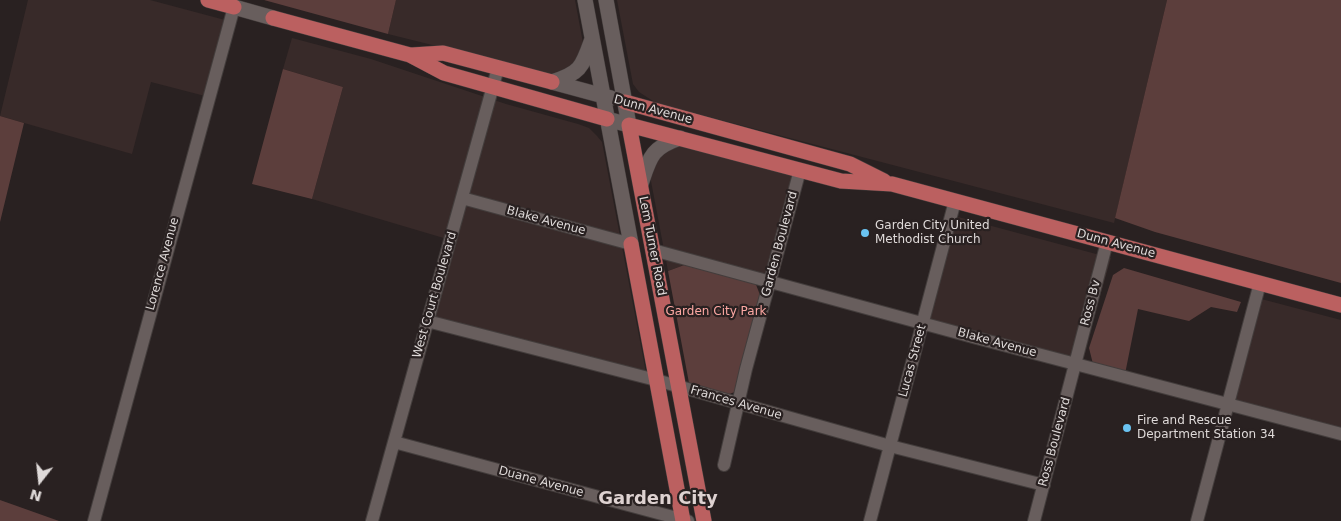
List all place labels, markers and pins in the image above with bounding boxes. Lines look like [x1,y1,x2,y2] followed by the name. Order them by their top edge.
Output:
[875,219,990,247] place label: Garden City United Methodist Church
[859,227,871,239] marker: Garden City United Methodist Church
[1137,414,1275,442] place label: Fire and Rescue Department Station 34
[1121,422,1133,434] marker: Fire and Rescue Department Station 34

